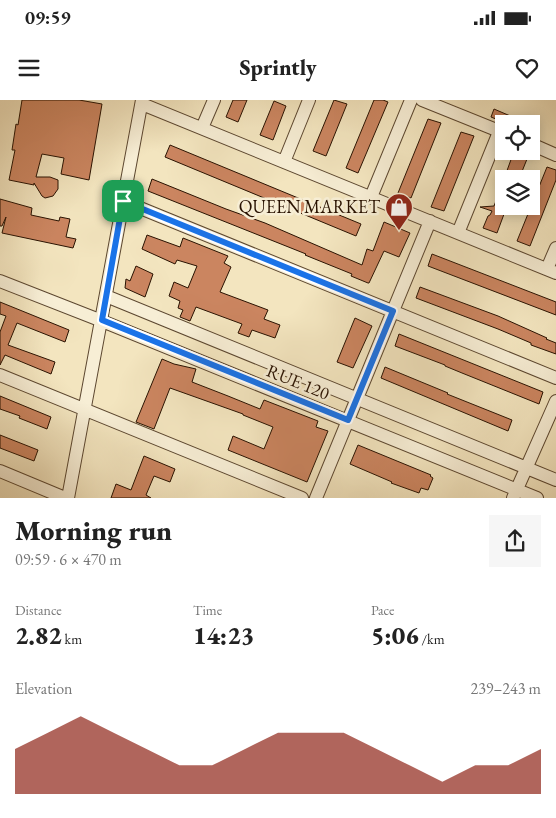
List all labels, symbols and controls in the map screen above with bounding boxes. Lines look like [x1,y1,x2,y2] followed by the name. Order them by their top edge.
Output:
[25,5,71,30] text: 09:59
[239,53,317,82] text: Sprintly
[15,54,43,82] icon: menu
[513,54,541,82] icon: heart
[495,115,540,215] map controls
[495,115,540,160] button: locate
[495,170,540,215] button: layers
[102,180,144,222] pin
[109,187,137,215] icon: arrive
[384,192,414,231] shop icon: QUEEN MARKET
[239,195,381,218] place label: QUEEN MARKET
[263,359,333,405] street label: RUE 120
[15,512,172,548] text: Morning run
[489,515,541,567] button: share
[15,549,122,570] text: 09:59 · 6 × 470 m
[15,601,62,619] text: Distance
[193,601,222,619] text: Time
[371,601,395,619] text: Pace
[15,619,62,651] text: 2.82
[193,619,254,651] text: 14:23
[371,619,419,651] text: 5:06
[62,630,82,648] text: km
[419,630,445,648] text: /km
[15,678,73,699] text: Elevation
[470,678,541,699] text: 239–243 m

